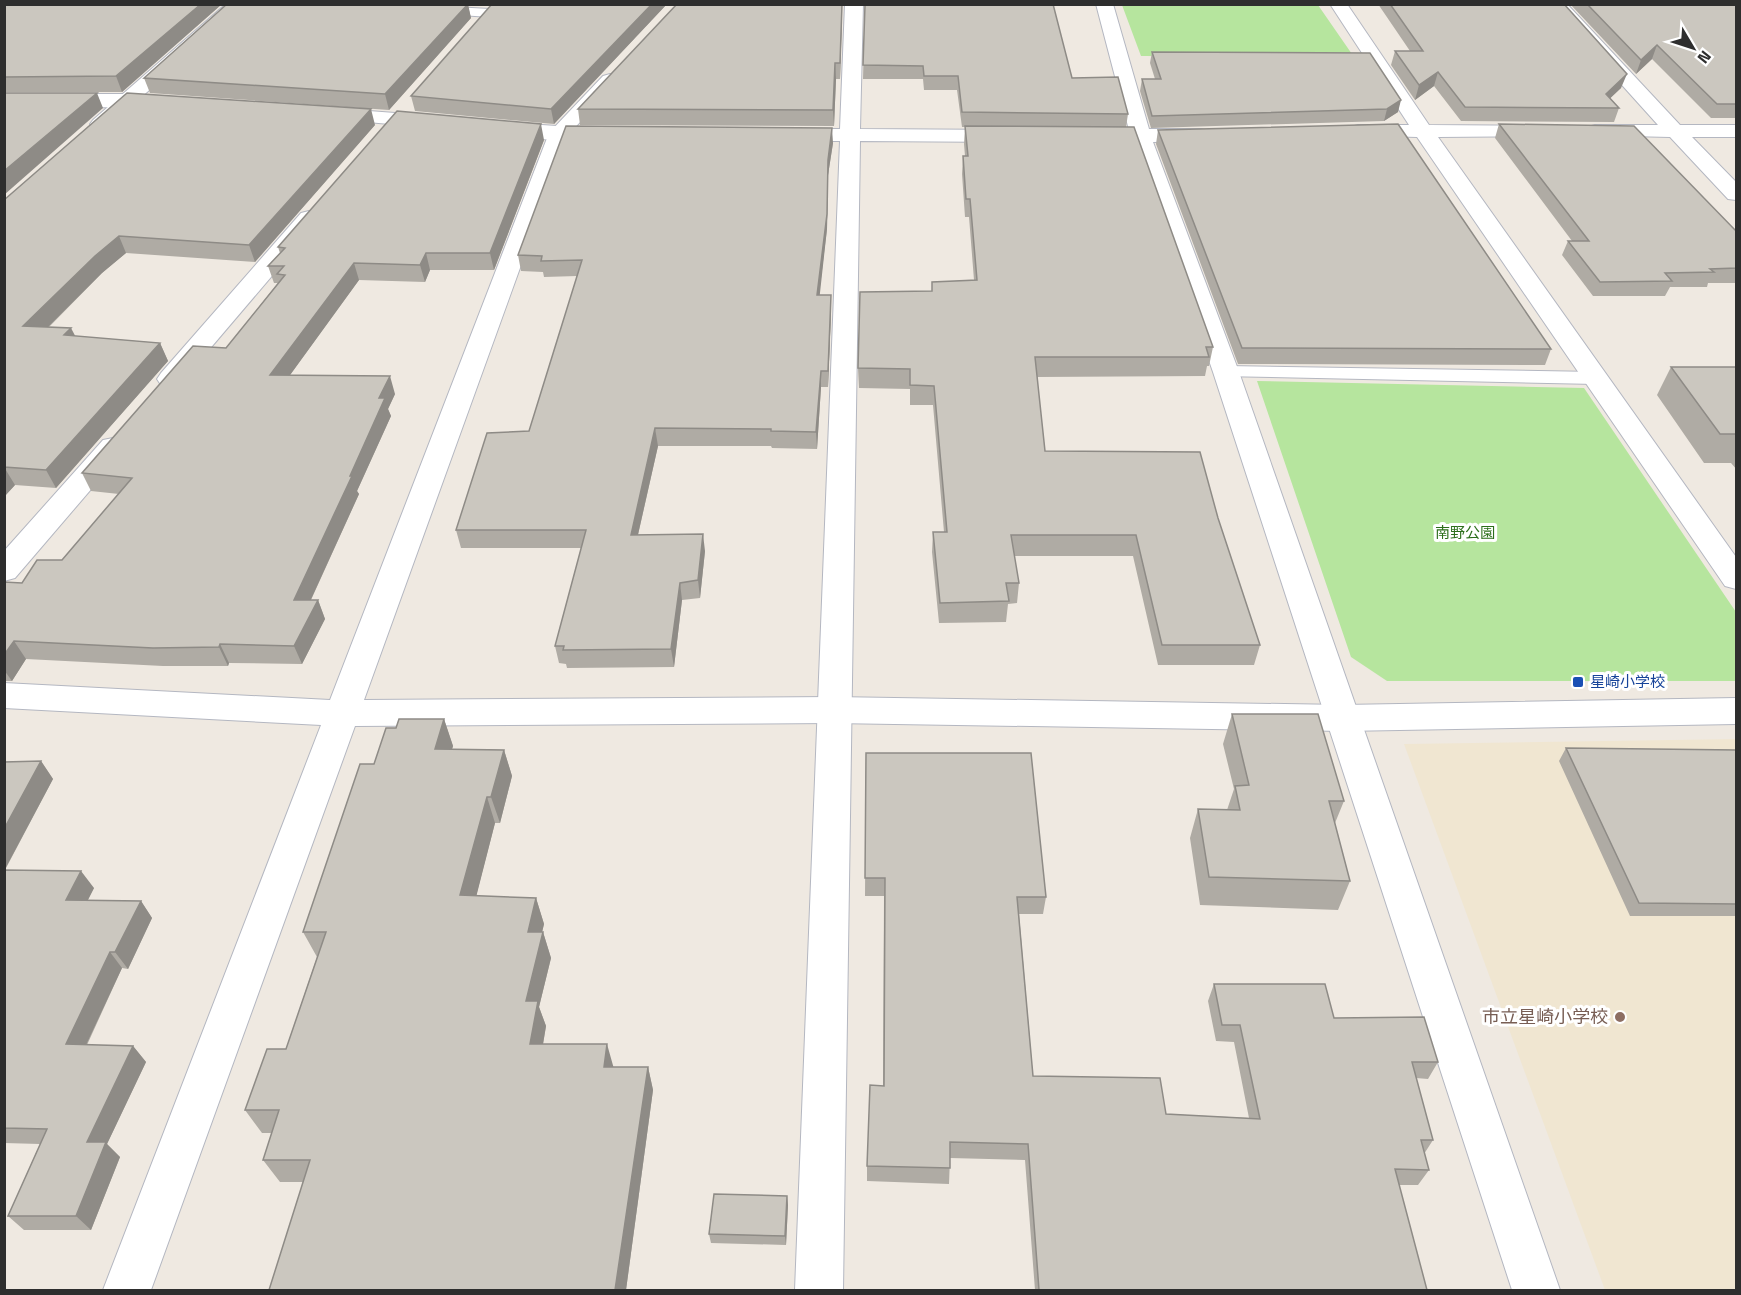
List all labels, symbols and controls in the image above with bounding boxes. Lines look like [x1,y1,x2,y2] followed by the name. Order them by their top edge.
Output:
[1663,18,1723,78] north arrow
[1692,46,1717,69] text: N
[1435,521,1495,544] park label: 南野公園
[1590,670,1665,693] place label: 星崎小学校
[1571,675,1585,689] marker: 星崎小学校
[1482,1003,1608,1030] place label: 市立星崎小学校
[1613,1010,1627,1024] marker: 市立星崎小学校

